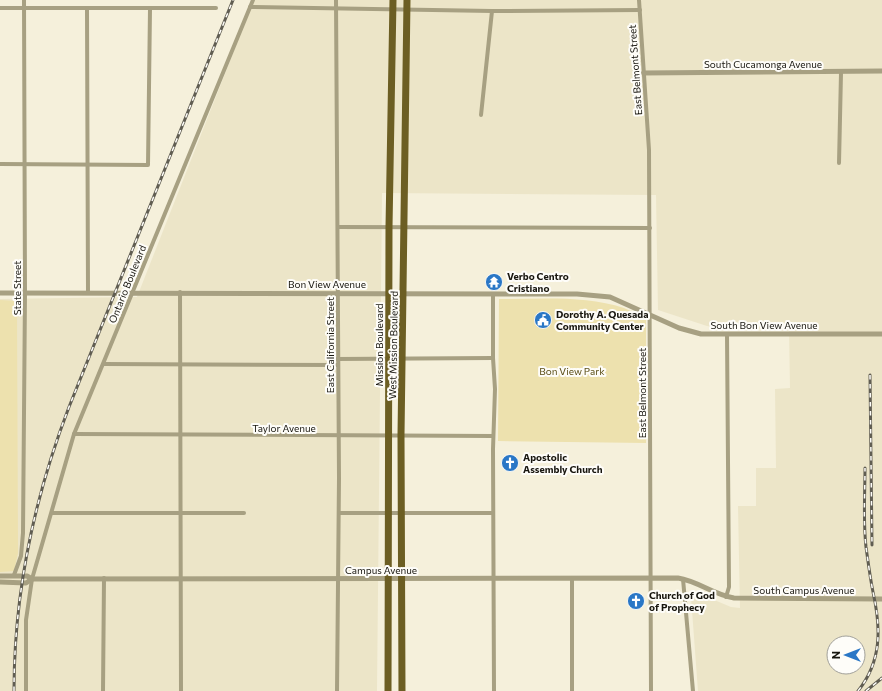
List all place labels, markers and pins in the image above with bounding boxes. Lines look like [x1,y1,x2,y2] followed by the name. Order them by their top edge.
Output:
[507,270,569,294] place label: Verbo Centro Cristiano
[484,272,504,292] temple icon: Verbo Centro Cristiano
[556,308,648,332] place label: Dorothy A. Quesada Community Center
[533,310,553,330] public building icon: Dorothy A. Quesada Community Center
[523,451,603,475] place label: Apostolic Assembly Church
[500,453,520,473] church icon: Apostolic Assembly Church
[649,589,715,613] place label: Church of God of Prophecy
[626,591,646,611] church icon: Church of God of Prophecy

